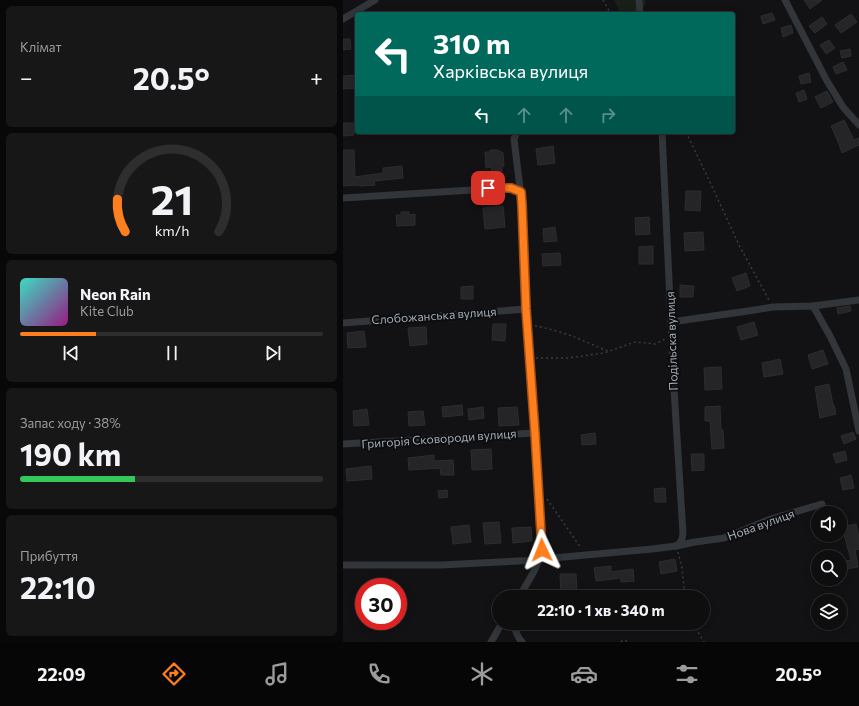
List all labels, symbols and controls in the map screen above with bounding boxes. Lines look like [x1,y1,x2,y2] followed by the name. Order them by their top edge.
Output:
[433,26,510,60] text: 310 m
[367,28,419,80] icon: left
[20,39,62,55] text: Клімат
[133,59,210,96] text: 20.5°
[433,60,588,82] text: Харківська вулиця
[20,64,33,91] text: −
[310,64,323,91] text: +
[471,104,493,126] icon: left
[513,104,535,126] icon: ahead
[555,104,577,126] icon: ahead
[597,104,619,126] icon: right
[471,171,505,205] pin
[150,173,193,224] text: 21
[477,177,499,199] icon: arrive
[154,220,189,238] text: km/h
[80,285,151,303] text: Neon Rain
[662,291,680,391] street label: Подільска вулиця
[80,303,134,319] text: Kite Club
[371,304,497,326] street label: Слобожанська вулиця
[60,342,82,364] icon: previous
[161,342,183,364] icon: pause
[262,342,284,364] icon: next
[20,415,121,431] text: Запас ходу · 38%
[361,426,517,450] street label: Григорія Сковороди вулиця
[20,435,121,472] text: 190 km
[725,505,796,543] street label: Нова вулиця
[811,506,847,630] map controls
[811,506,847,542] button: sound
[521,529,563,571] position arrow
[20,548,78,564] text: Прибуття
[811,550,847,586] button: search
[20,568,96,605] text: 22:10
[355,578,407,630] speed limit sign: 30
[811,594,847,630] button: layers
[537,601,665,619] text: 22:10 · 1 хв · 340 m
[160,660,188,688] icon: directions
[263,660,291,688] icon: music
[365,660,393,688] icon: phone
[468,660,496,688] icon: climate
[570,660,598,688] icon: car
[673,660,701,688] icon: filters
[37,663,86,685] text: 22:09
[775,663,822,685] text: 20.5°

